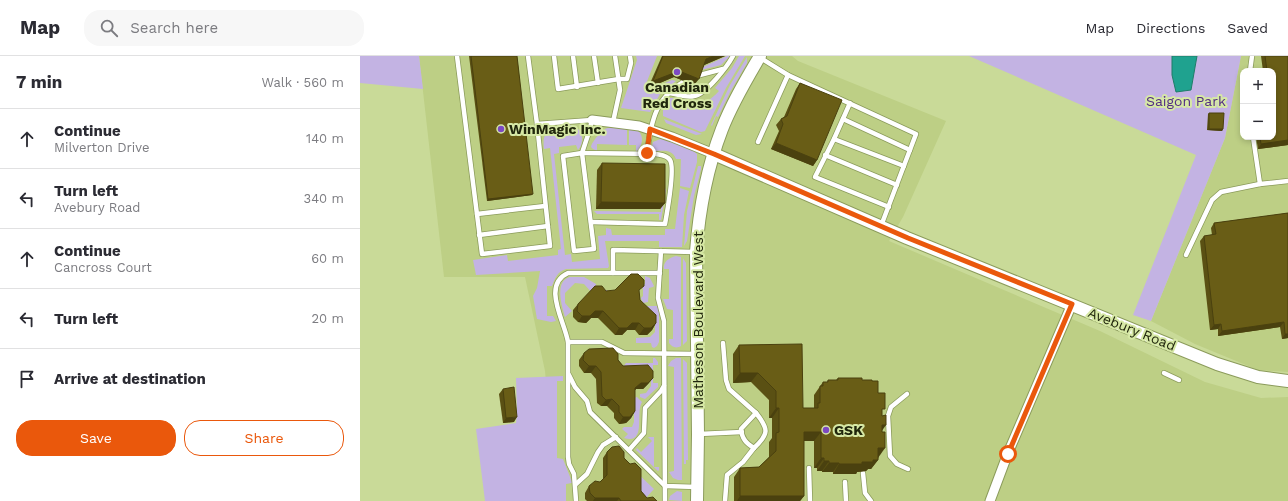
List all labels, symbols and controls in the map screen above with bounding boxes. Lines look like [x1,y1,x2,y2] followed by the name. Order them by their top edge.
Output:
[84,10,364,46] search box
[20,16,60,39] text: Map
[98,17,120,39] icon: search
[130,19,218,37] text: Search here
[1086,20,1114,36] text: Map
[1136,20,1205,36] text: Directions
[1227,20,1268,36] text: Saved
[672,67,682,77] marker: Canadian Red Cross
[1240,68,1276,140] map controls
[1240,68,1276,104] button: +
[16,72,62,92] text: 7 min
[261,75,344,90] text: Walk · 560 m
[642,79,712,111] place label: Canadian Red Cross
[1146,93,1226,109] park label: Saigon Park
[1240,104,1276,140] button: −
[509,121,606,137] place label: WinMagic Inc.
[54,122,121,140] text: Continue
[496,124,506,134] marker: WinMagic Inc.
[16,128,38,150] icon: ahead
[306,131,344,146] text: 140 m
[54,140,150,155] text: Milverton Drive
[638,144,656,162] route end
[54,182,118,200] text: Turn left
[16,188,38,210] icon: left
[304,191,344,206] text: 340 m
[54,200,140,215] text: Avebury Road
[690,231,706,409] street label: Matheson Boulevard West
[54,242,121,260] text: Continue
[16,248,38,270] icon: ahead
[311,251,344,266] text: 60 m
[54,260,152,275] text: Cancross Court
[1086,304,1178,354] street label: Avebury Road
[16,308,38,330] icon: left
[54,310,118,328] text: Turn left
[312,311,344,326] text: 20 m
[16,368,38,390] icon: arrive
[54,370,206,388] text: Arrive at destination
[16,420,176,456] button: Save
[184,420,344,456] button: Share
[834,422,863,438] place label: GSK
[821,425,831,435] marker: GSK
[999,445,1017,463] route start

